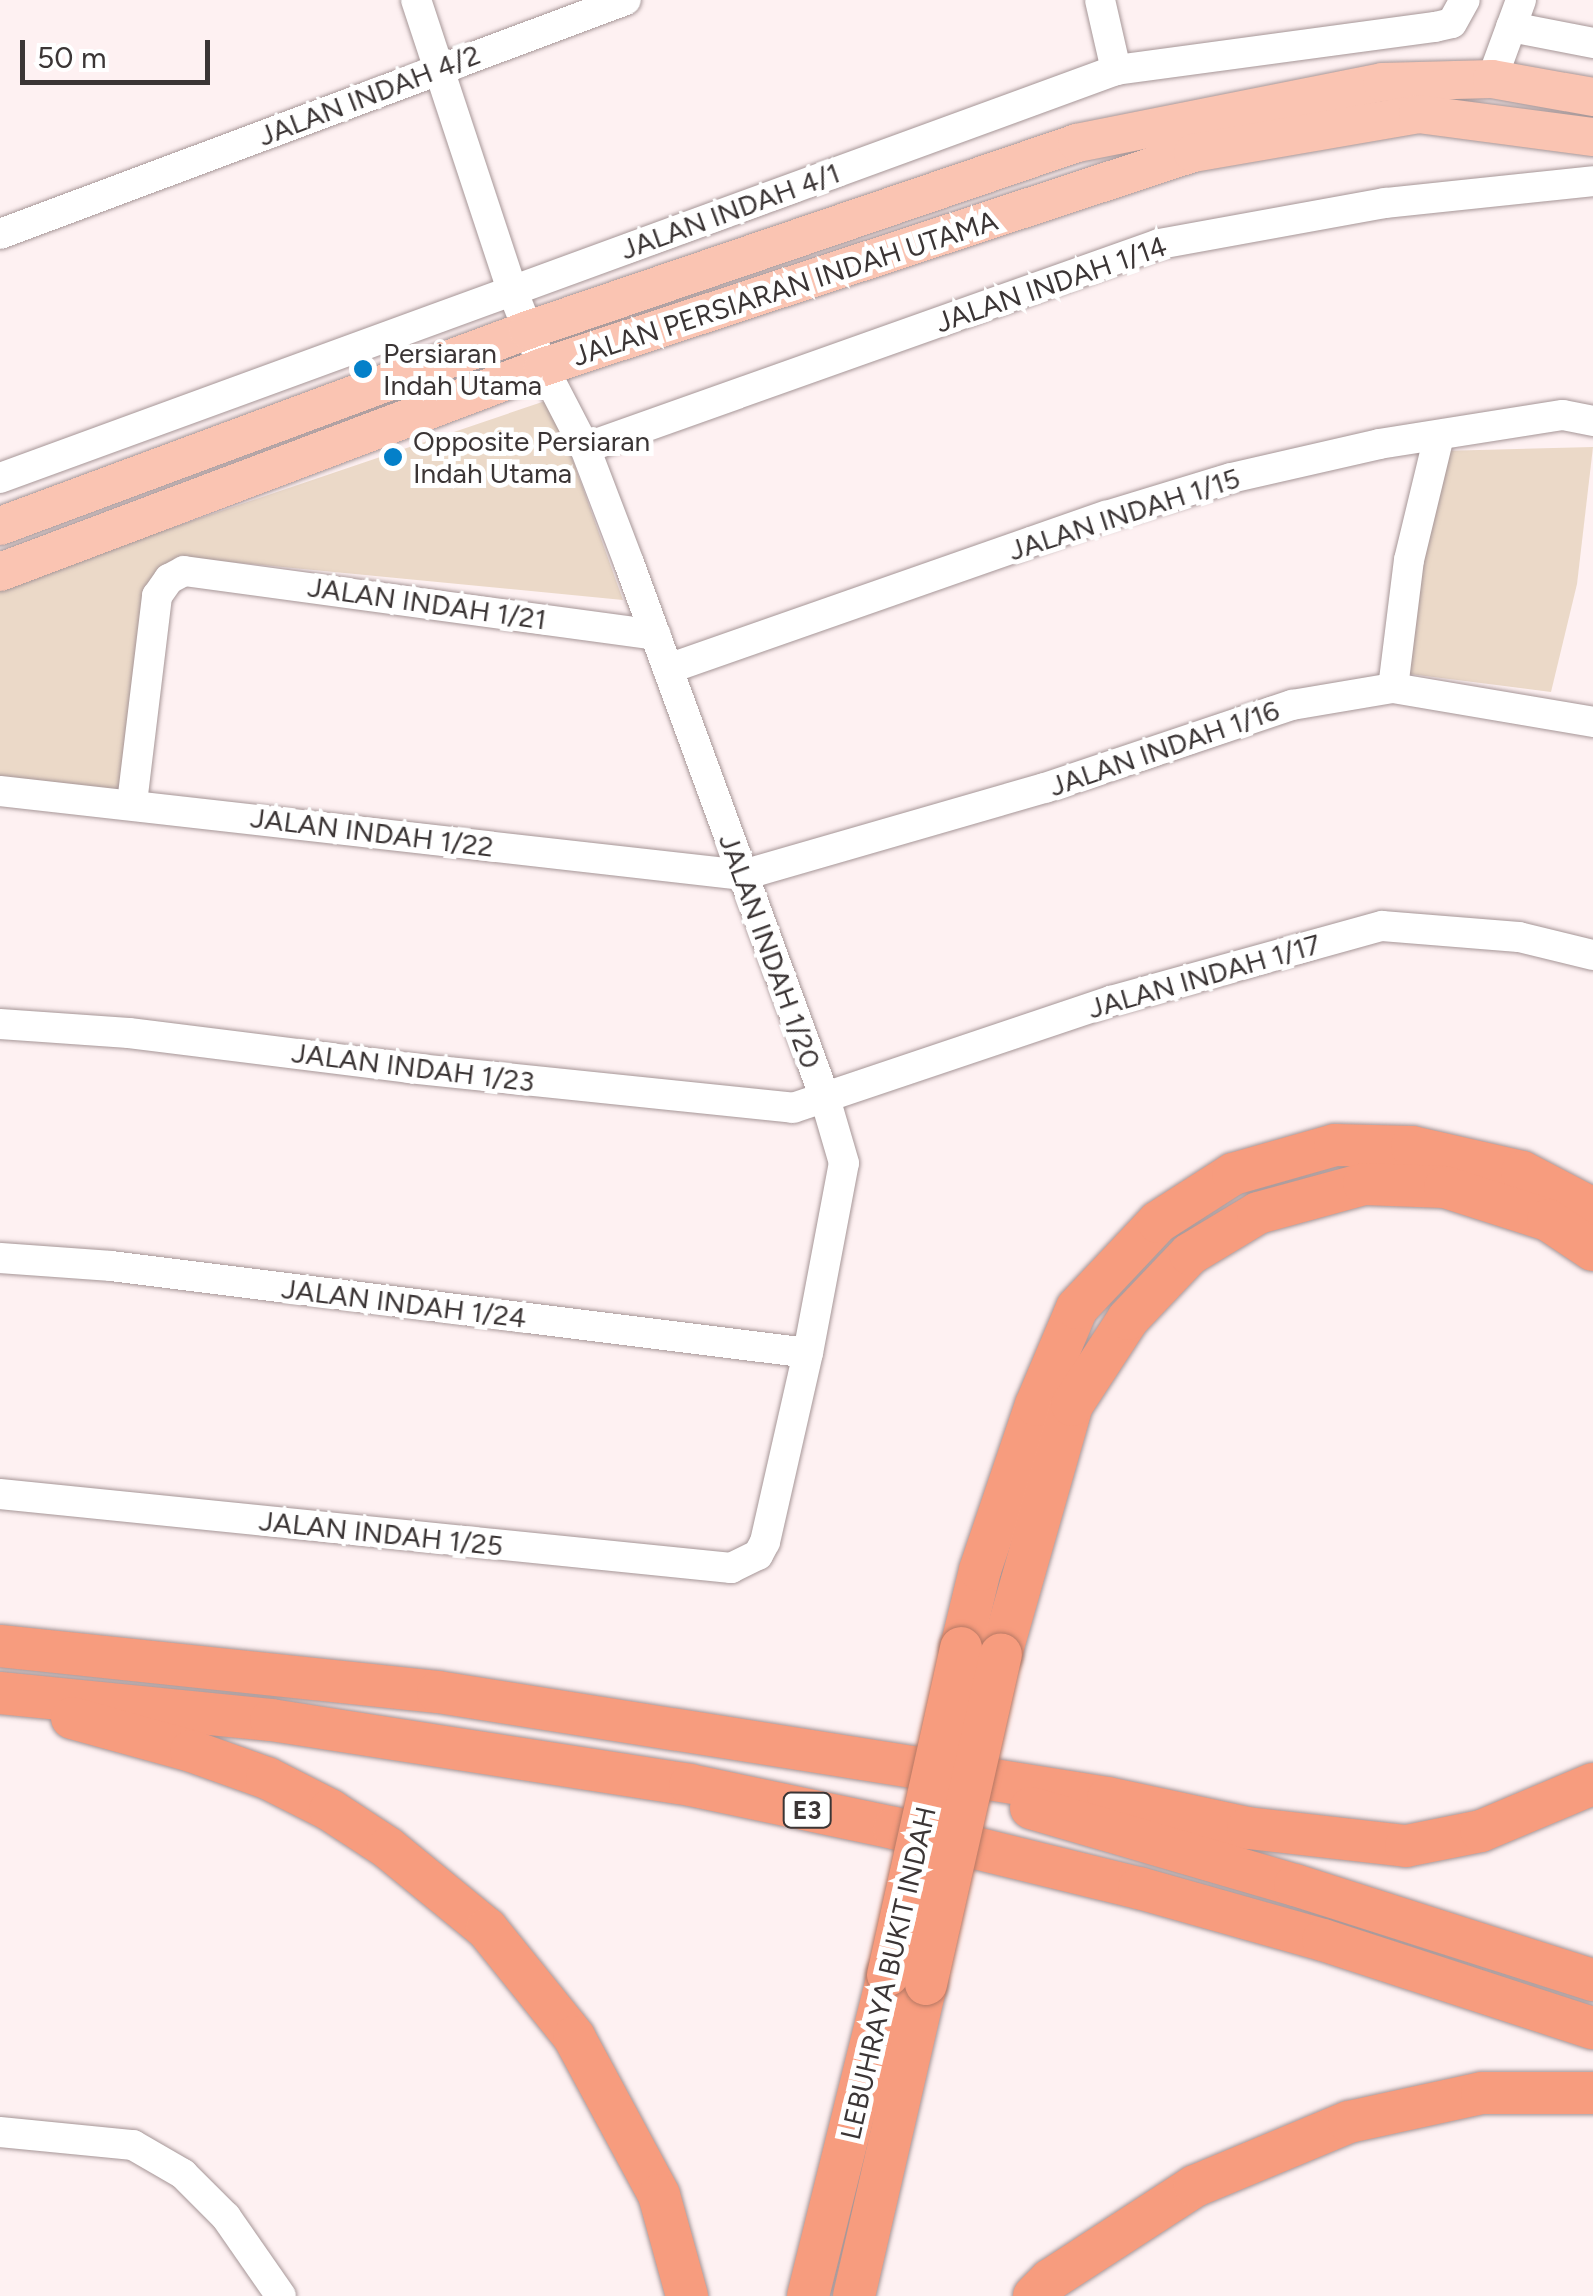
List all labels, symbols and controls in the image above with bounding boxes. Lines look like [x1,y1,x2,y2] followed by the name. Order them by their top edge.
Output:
[25,20,215,82] scale bar
[253,37,485,153] street label: JALAN INDAH 4/2
[37,39,106,76] text: 50 m
[616,156,844,266] street label: JALAN INDAH 4/1
[568,203,1002,373] street label: JALAN PERSIARAN INDAH UTAMA
[931,229,1171,339] street label: JALAN INDAH 1/14
[383,336,542,402] place label: Persiaran Indah Utama
[352,358,374,380] marker: Persiaran Indah Utama
[413,424,650,490] place label: Opposite Persiaran Indah Utama
[382,446,404,468] marker: Opposite Persiaran Indah Utama
[1004,461,1244,567] street label: JALAN INDAH 1/15
[306,570,548,636] street label: JALAN INDAH 1/21
[1045,693,1283,803] street label: JALAN INDAH 1/16
[249,800,495,864] street label: JALAN INDAH 1/22
[712,829,828,1073] street label: JALAN INDAH 1/20
[1084,927,1324,1025] street label: JALAN INDAH 1/17
[290,1035,536,1099] street label: JALAN INDAH 1/23
[280,1271,528,1335] street label: JALAN INDAH 1/24
[257,1503,505,1563] street label: JALAN INDAH 1/25
[782,1790,832,1830] road number: E3
[833,1803,943,2143] street label: LEBUHRAYA BUKIT INDAH

